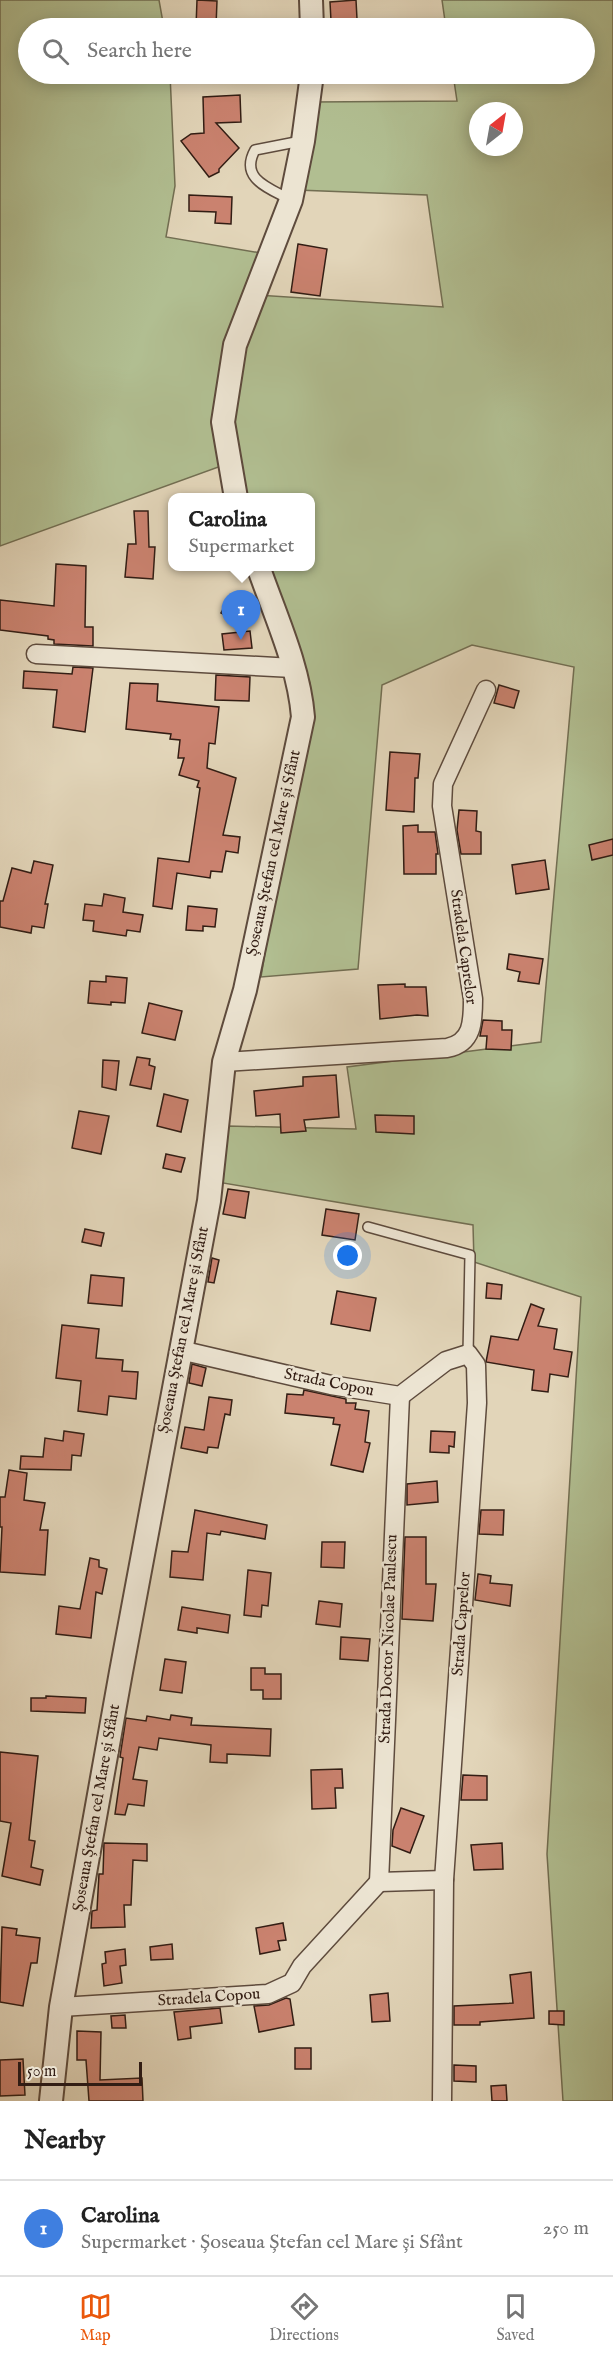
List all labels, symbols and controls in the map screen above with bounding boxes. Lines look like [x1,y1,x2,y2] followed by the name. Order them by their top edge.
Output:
[18,18,595,84] search box
[39,35,72,68] icon: search
[87,37,192,65] text: Search here
[469,102,523,156] north arrow
[168,493,315,571] popup
[189,506,267,534] text: Carolina
[189,534,294,559] text: Supermarket
[222,590,260,640] pin: 1
[242,748,306,958] street label: Șoseaua Ștefan cel Mare și Sfânt
[445,888,481,1006] street label: Stradela Caprelor
[154,1224,214,1435] street label: Șoseaua Ștefan cel Mare și Sfânt
[333,1241,362,1270] your location
[282,1365,376,1401] street label: Strada Copou
[375,1534,403,1744] street label: Strada Doctor Nicolae Paulescu
[448,1571,476,1677] street label: Strada Caprelor
[69,1702,125,1913] street label: Șoseaua Ștefan cel Mare și Sfânt
[157,1984,261,2012] street label: Stradela Copou
[18,2059,142,2086] scale bar
[27,2062,56,2082] text: 50 m
[24,2124,105,2157] text: Nearby
[81,2202,159,2230] text: Carolina
[40,2216,47,2241] text: 1
[543,2216,589,2241] text: 250 m
[81,2230,463,2255] text: Supermarket · Șoseaua Ștefan cel Mare și Sfânt
[79,2290,112,2346] tab: Map
[269,2290,339,2346] tab: Directions
[496,2290,534,2346] tab: Saved

